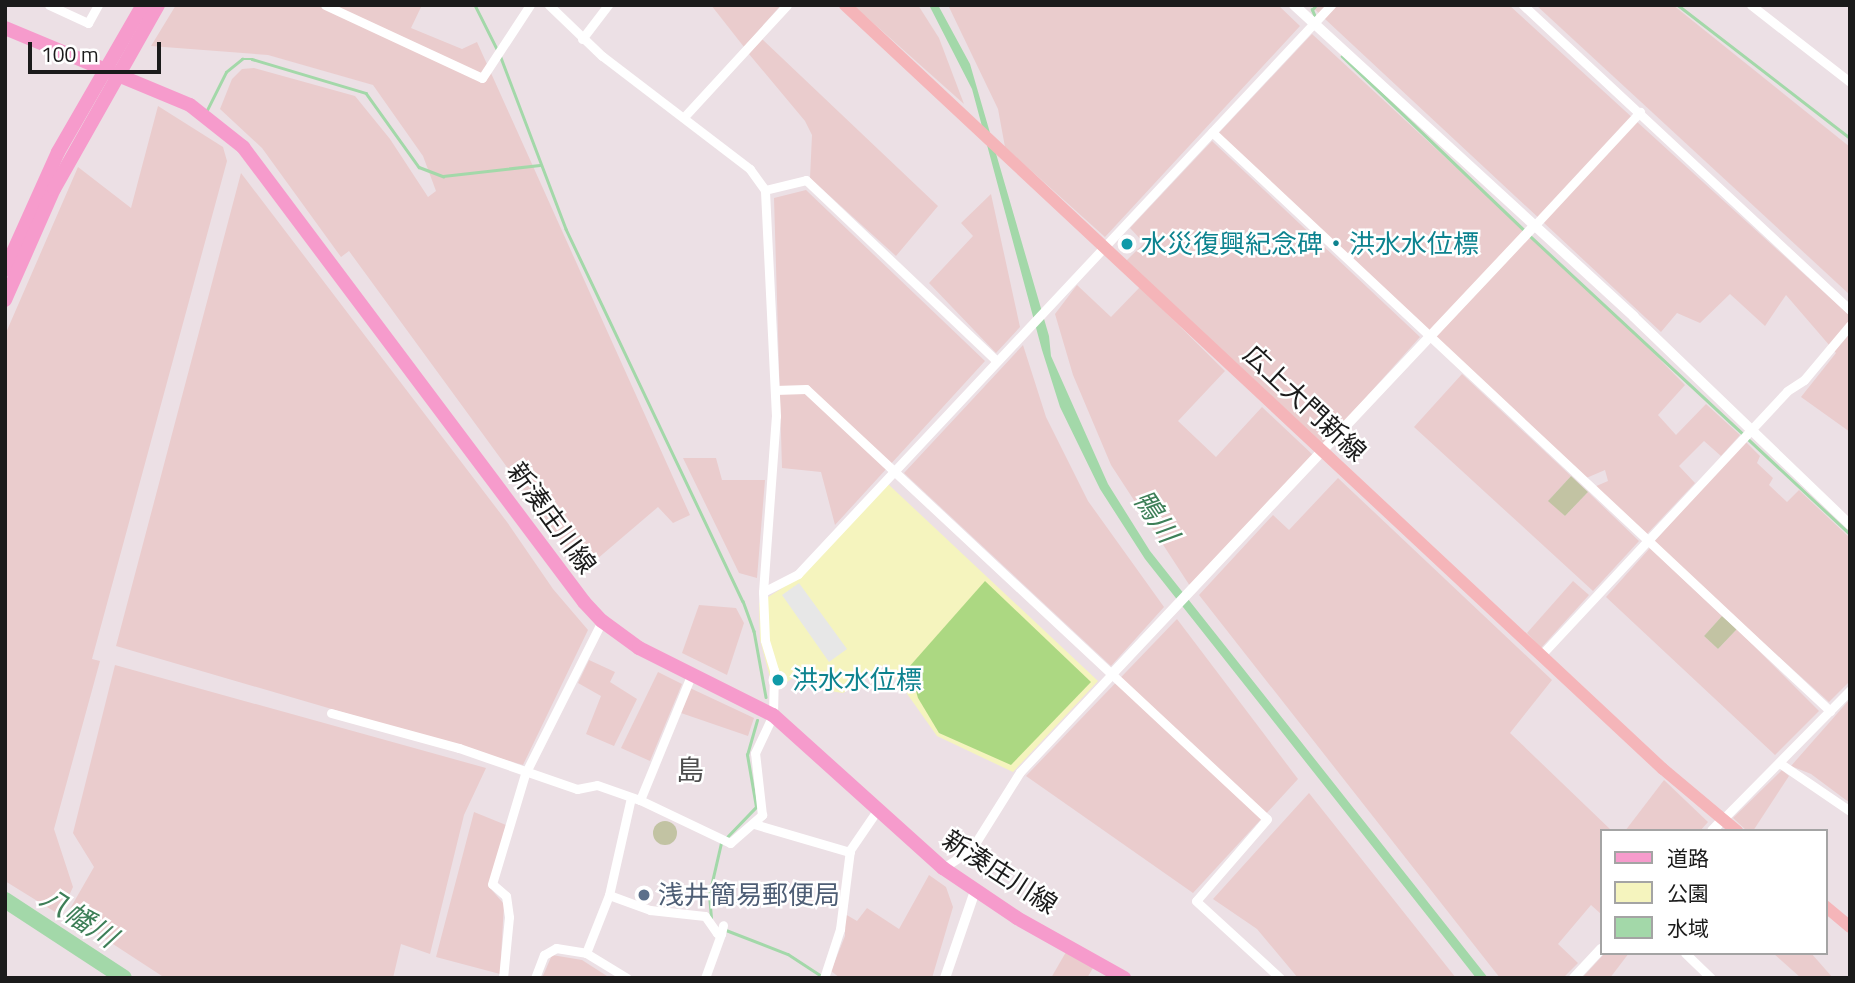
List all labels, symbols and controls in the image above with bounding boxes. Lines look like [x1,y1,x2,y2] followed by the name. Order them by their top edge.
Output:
[32,28,164,72] scale bar
[41,38,98,70] text: 100 m
[1141,228,1479,260] place label: 水災復興紀念碑・洪水水位標
[1119,236,1135,252] marker: 水災復興紀念碑・洪水水位標
[1237,338,1373,468] street label: 広上大門新線
[501,456,603,580] street label: 新湊庄川線
[1126,483,1186,549] water label: 鴨川
[792,664,922,696] place label: 洪水水位標
[770,672,786,688] marker: 洪水水位標
[676,753,704,787] district label: 島
[937,824,1063,920] street label: 新湊庄川線
[1600,829,1827,955] legend
[1667,842,1709,874] text: 道路
[1667,877,1709,909] text: 公園
[658,879,840,911] place label: 浅井簡易郵便局
[35,880,123,954] water label: 八幡川
[636,887,652,903] marker: 浅井簡易郵便局
[1667,912,1709,944] text: 水域

